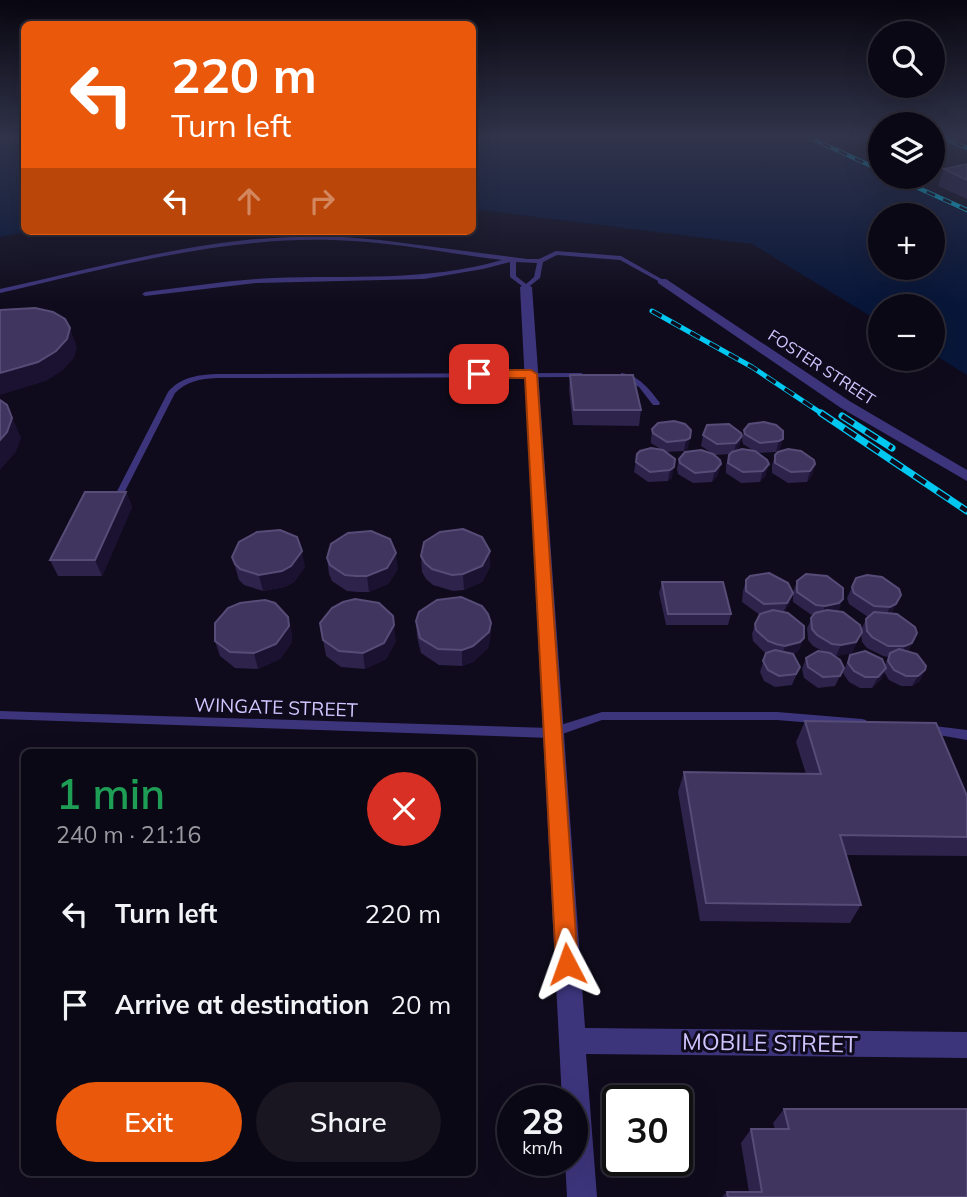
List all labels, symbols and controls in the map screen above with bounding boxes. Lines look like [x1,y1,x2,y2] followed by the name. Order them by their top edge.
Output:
[868,21,945,371] map controls
[868,21,945,98] button: search
[171,44,317,105] text: 220 m
[56,49,147,140] icon: left
[171,105,291,145] text: Turn left
[868,112,945,189] button: layers
[157,182,195,220] icon: left
[230,182,268,220] icon: ahead
[303,182,341,220] icon: right
[868,203,945,280] button: +
[868,294,945,371] button: −
[765,325,880,409] street label: FOSTER STREET
[449,344,509,404] pin
[460,355,498,393] icon: arrive
[194,692,359,722] street label: WINGATE STREET
[56,767,165,820] text: 1 min
[367,772,441,846] button: close
[56,820,201,849] text: 240 m · 21:16
[56,895,94,933] icon: left
[115,897,217,930] text: Turn left
[365,897,441,930] text: 220 m
[530,927,604,1001] position arrow
[56,986,94,1024] icon: arrive
[115,988,370,1021] text: Arrive at destination
[391,988,451,1021] text: 20 m
[682,1026,858,1059] street label: MOBILE STREET
[56,1082,242,1162] button: Exit
[256,1082,441,1162] button: Share
[602,1085,693,1176] speed limit sign: 30
[521,1099,564,1143] text: 28
[522,1136,563,1159] text: km/h

